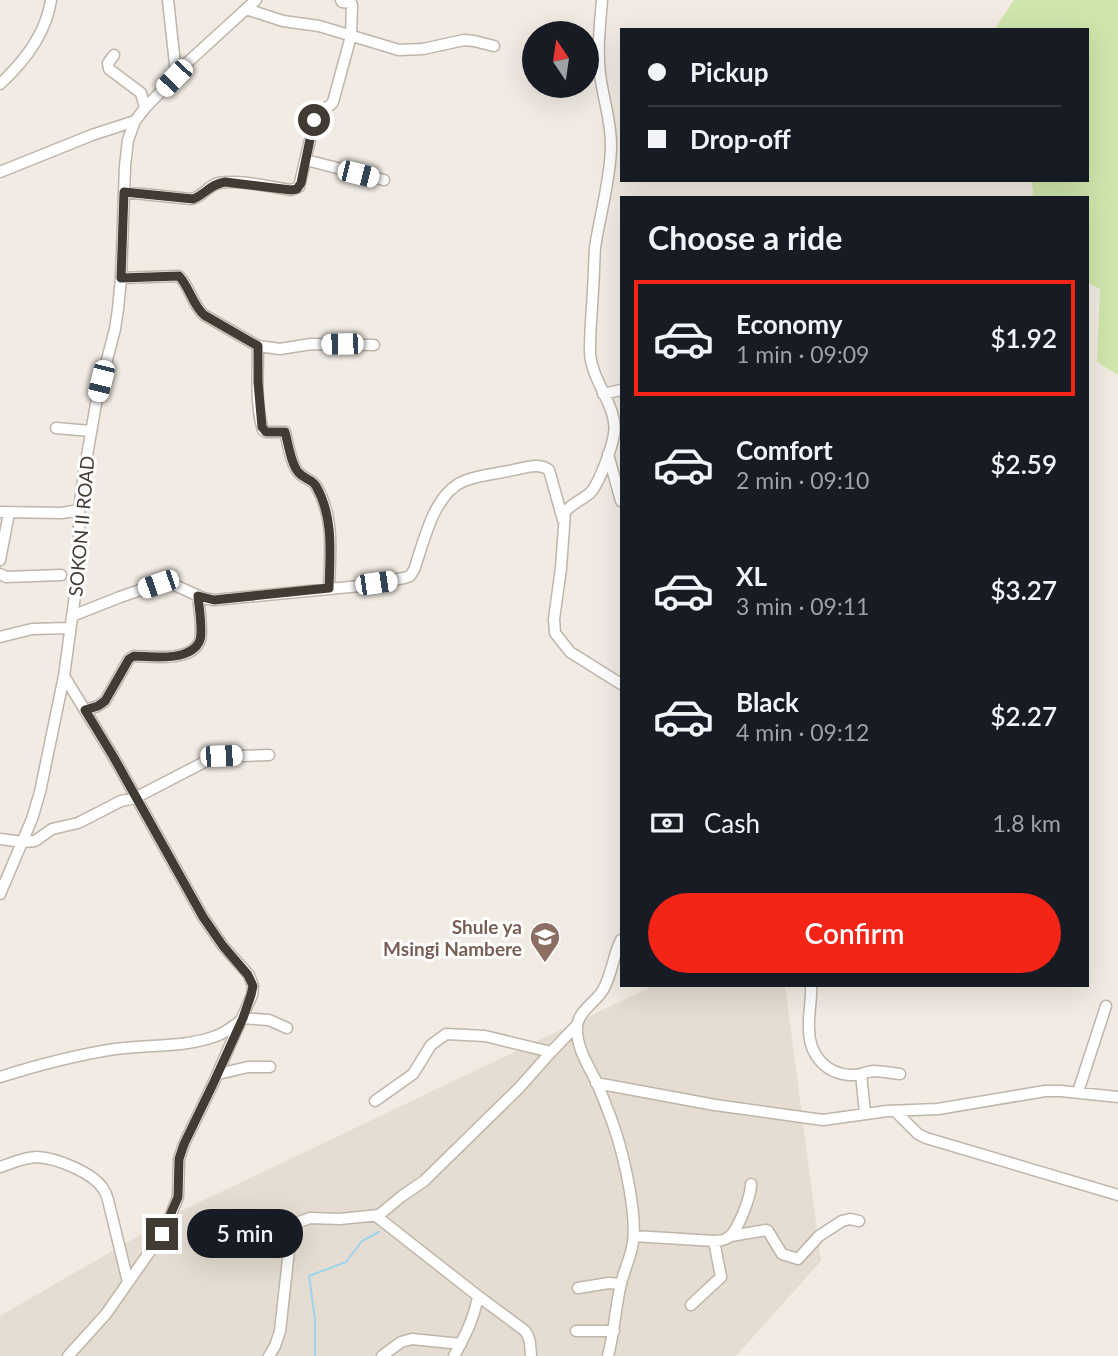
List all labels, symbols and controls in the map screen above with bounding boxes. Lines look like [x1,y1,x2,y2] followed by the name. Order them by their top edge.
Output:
[522,21,598,98] north arrow
[522,21,599,98] map controls
[152,56,197,100] car
[690,56,769,88] text: Pickup
[298,104,330,136] route start
[690,123,791,155] text: Drop-off
[336,159,381,189] car
[648,218,842,257] text: Choose a ride
[652,307,715,370] icon: car
[736,308,842,340] text: Economy
[991,322,1057,354] text: $1.92
[321,333,364,355] car
[736,340,869,368] text: 1 min · 09:09
[86,358,117,404] car
[652,433,715,496] icon: car
[736,434,833,466] text: Comfort
[991,448,1057,480] text: $2.59
[63,455,99,597] street label: SOKON II ROAD
[736,466,869,494] text: 2 min · 09:10
[652,559,715,622] icon: car
[736,560,767,592] text: XL
[135,567,182,601] car
[354,570,399,596] car
[991,574,1057,606] text: $3.27
[736,592,869,620] text: 3 min · 09:11
[652,685,715,748] icon: car
[736,686,799,718] text: Black
[991,700,1057,732] text: $2.27
[736,718,869,746] text: 4 min · 09:12
[200,745,243,767] car
[648,804,686,842] icon: cash
[704,807,760,839] text: Cash
[992,809,1061,837] text: 1.8 km
[648,893,1061,973] button: Confirm
[383,915,522,960] place label: Shule ya Msingi Nambere
[528,920,562,964] school or university icon: Shule ya Msingi Nambere
[186,1210,302,1258] callout: 5 min
[146,1218,178,1250] route end
[217,1219,273,1247] text: 5 min

